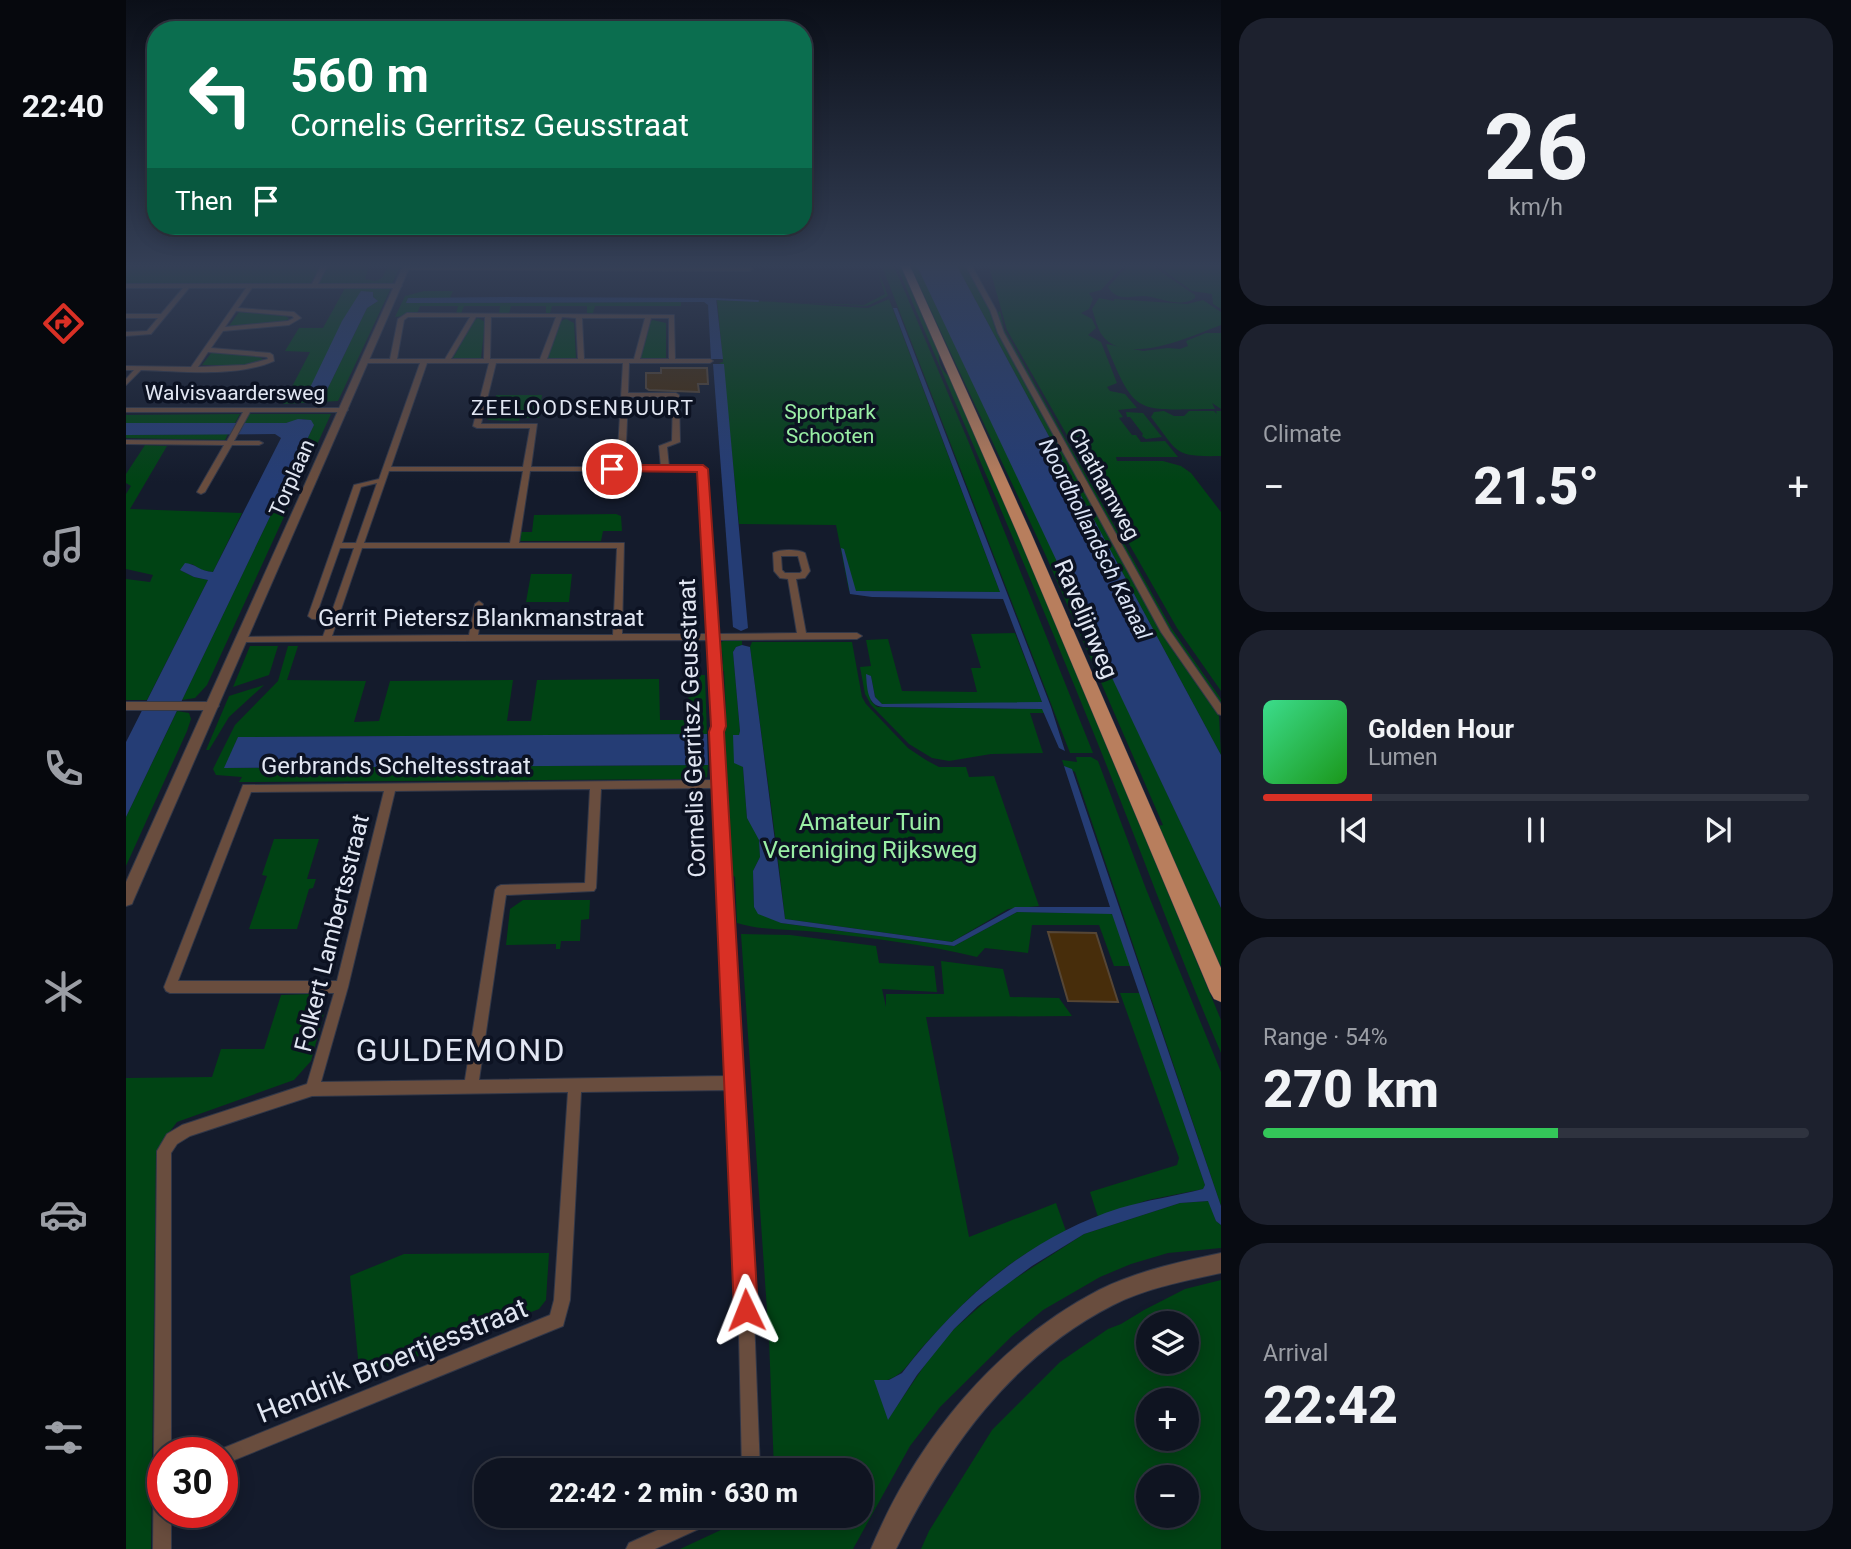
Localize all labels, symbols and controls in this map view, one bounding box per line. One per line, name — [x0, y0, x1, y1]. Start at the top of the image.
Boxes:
text: 560 m — [290, 47, 429, 104]
icon: left — [175, 49, 266, 140]
text: 22:40 — [22, 87, 104, 125]
text: 26 — [1484, 95, 1588, 201]
text: Cornelis Gerritsz Geusstraat — [290, 106, 689, 144]
icon: arrive — [247, 182, 285, 220]
text: Then — [175, 186, 233, 216]
text: km/h — [1509, 194, 1563, 221]
icon: directions — [39, 299, 88, 348]
street label: Walvisvaardersweg — [145, 381, 325, 405]
district label: ZEELOODSENBUURT — [471, 396, 695, 420]
park label: Sportpark Schooten — [784, 400, 876, 448]
text: Climate — [1263, 421, 1342, 448]
street label: Chathamweg — [1064, 424, 1144, 544]
water label: Noordhollandsch Kanaal — [1034, 435, 1157, 644]
street label: Torplaan — [264, 436, 320, 520]
pin — [582, 439, 642, 499]
icon: arrive — [593, 450, 631, 488]
text: 21.5° — [1473, 456, 1599, 517]
text: − — [1263, 465, 1285, 509]
text: + — [1787, 465, 1809, 509]
icon: music — [39, 522, 88, 571]
street label: Ravelijnweg — [1048, 555, 1124, 683]
street label: Cornelis Gerritsz Geusstraat — [673, 578, 711, 878]
street label: Gerrit Pietersz Blankmanstraat — [318, 604, 644, 632]
text: Golden Hour — [1368, 714, 1514, 744]
icon: phone — [39, 744, 88, 793]
text: Lumen — [1368, 744, 1438, 771]
street label: Gerbrands Scheltesstraat — [261, 752, 531, 780]
park label: Amateur Tuin Vereniging Rijksweg — [763, 808, 977, 864]
street label: Folkert Lambertsstraat — [289, 811, 375, 1055]
icon: previous — [1335, 811, 1373, 849]
icon: pause — [1517, 811, 1555, 849]
icon: next — [1699, 811, 1737, 849]
icon: climate — [39, 967, 88, 1016]
text: Range · 54% — [1263, 1024, 1388, 1051]
district label: GULDEMOND — [356, 1031, 566, 1069]
text: 270 km — [1263, 1059, 1439, 1120]
icon: car — [39, 1190, 88, 1239]
position arrow — [709, 1273, 783, 1347]
street label: Hendrik Broertjesstraat — [252, 1291, 532, 1430]
map controls — [1136, 1311, 1199, 1528]
button: layers — [1136, 1311, 1199, 1374]
text: Arrival — [1263, 1340, 1328, 1367]
text: 22:42 — [1263, 1375, 1398, 1436]
button: + — [1136, 1388, 1199, 1451]
icon: filters — [39, 1413, 88, 1462]
speed limit sign: 30 — [147, 1437, 238, 1528]
button: − — [1136, 1465, 1199, 1528]
text: 22:42 · 2 min · 630 m — [549, 1478, 798, 1508]

